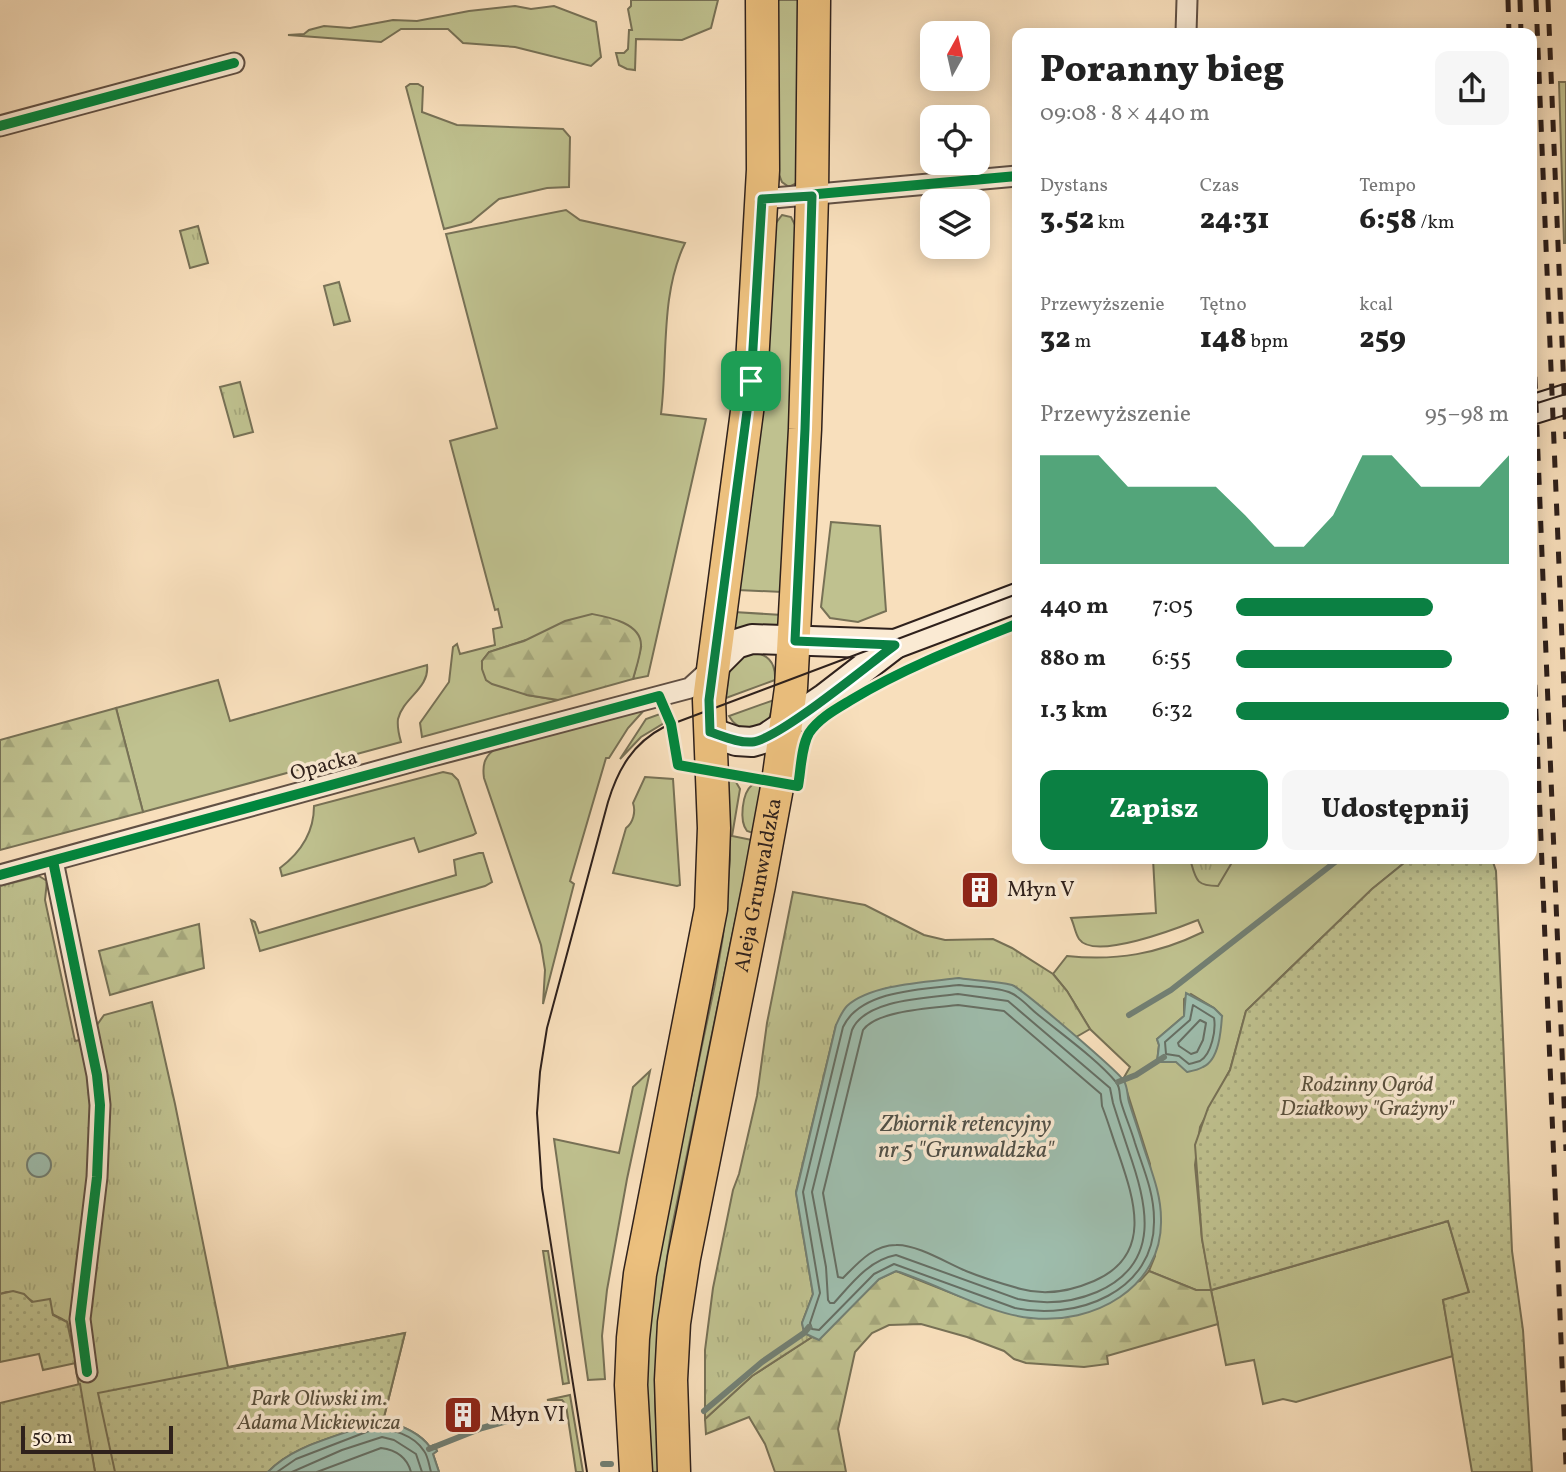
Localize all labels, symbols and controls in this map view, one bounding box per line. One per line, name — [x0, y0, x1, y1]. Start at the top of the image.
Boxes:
north arrow — [920, 21, 990, 91]
map controls — [920, 21, 990, 259]
text: Poranny bieg — [1040, 45, 1285, 98]
button: share — [1435, 51, 1509, 125]
text: 09:08 · 8 × 440 m — [1040, 98, 1210, 130]
button: locate — [920, 105, 990, 175]
text: Dystans — [1040, 173, 1108, 199]
text: Czas — [1200, 173, 1239, 199]
text: Tempo — [1359, 173, 1416, 199]
button: layers — [920, 189, 990, 259]
text: 3.52 — [1040, 199, 1094, 241]
text: 24:31 — [1200, 199, 1270, 241]
text: 6:58 — [1359, 199, 1417, 241]
text: km — [1094, 210, 1125, 236]
text: /km — [1417, 210, 1455, 236]
text: Przewyższenie — [1040, 292, 1165, 318]
text: Tętno — [1200, 292, 1247, 318]
text: kcal — [1359, 292, 1393, 318]
text: 32 — [1040, 318, 1071, 360]
text: 148 — [1200, 318, 1247, 360]
text: 259 — [1359, 318, 1406, 360]
text: m — [1071, 329, 1091, 355]
text: bpm — [1247, 329, 1289, 355]
pin — [721, 351, 781, 411]
icon: arrive — [732, 362, 770, 400]
text: Przewyższenie — [1040, 399, 1191, 431]
text: 95–98 m — [1425, 399, 1509, 431]
text: 440 m — [1040, 591, 1108, 623]
text: 7:05 — [1152, 591, 1193, 623]
text: 880 m — [1040, 643, 1106, 675]
text: 6:55 — [1152, 643, 1191, 675]
text: 1.3 km — [1040, 695, 1108, 727]
text: 6:32 — [1152, 695, 1193, 727]
street label: Opacka — [287, 743, 361, 789]
button: Zapisz — [1040, 770, 1268, 850]
button: Udostępnij — [1282, 770, 1509, 850]
street label: Aleja Grunwaldzka — [727, 796, 789, 975]
building icon: Młyn V — [959, 869, 1001, 911]
place label: Młyn V — [1007, 876, 1075, 905]
park label: Rodzinny Ogród Działkowy "Grażyny" — [1280, 1071, 1455, 1124]
water label: Zbiornik retencyjny nr 5 "Grunwaldzka" — [878, 1109, 1055, 1167]
park label: Park Oliwski im. Adama Mickiewicza — [236, 1385, 401, 1438]
building icon: Młyn VI — [442, 1394, 484, 1436]
place label: Młyn VI — [490, 1401, 565, 1430]
scale bar — [21, 1423, 173, 1455]
text: 50 m — [32, 1425, 73, 1451]

